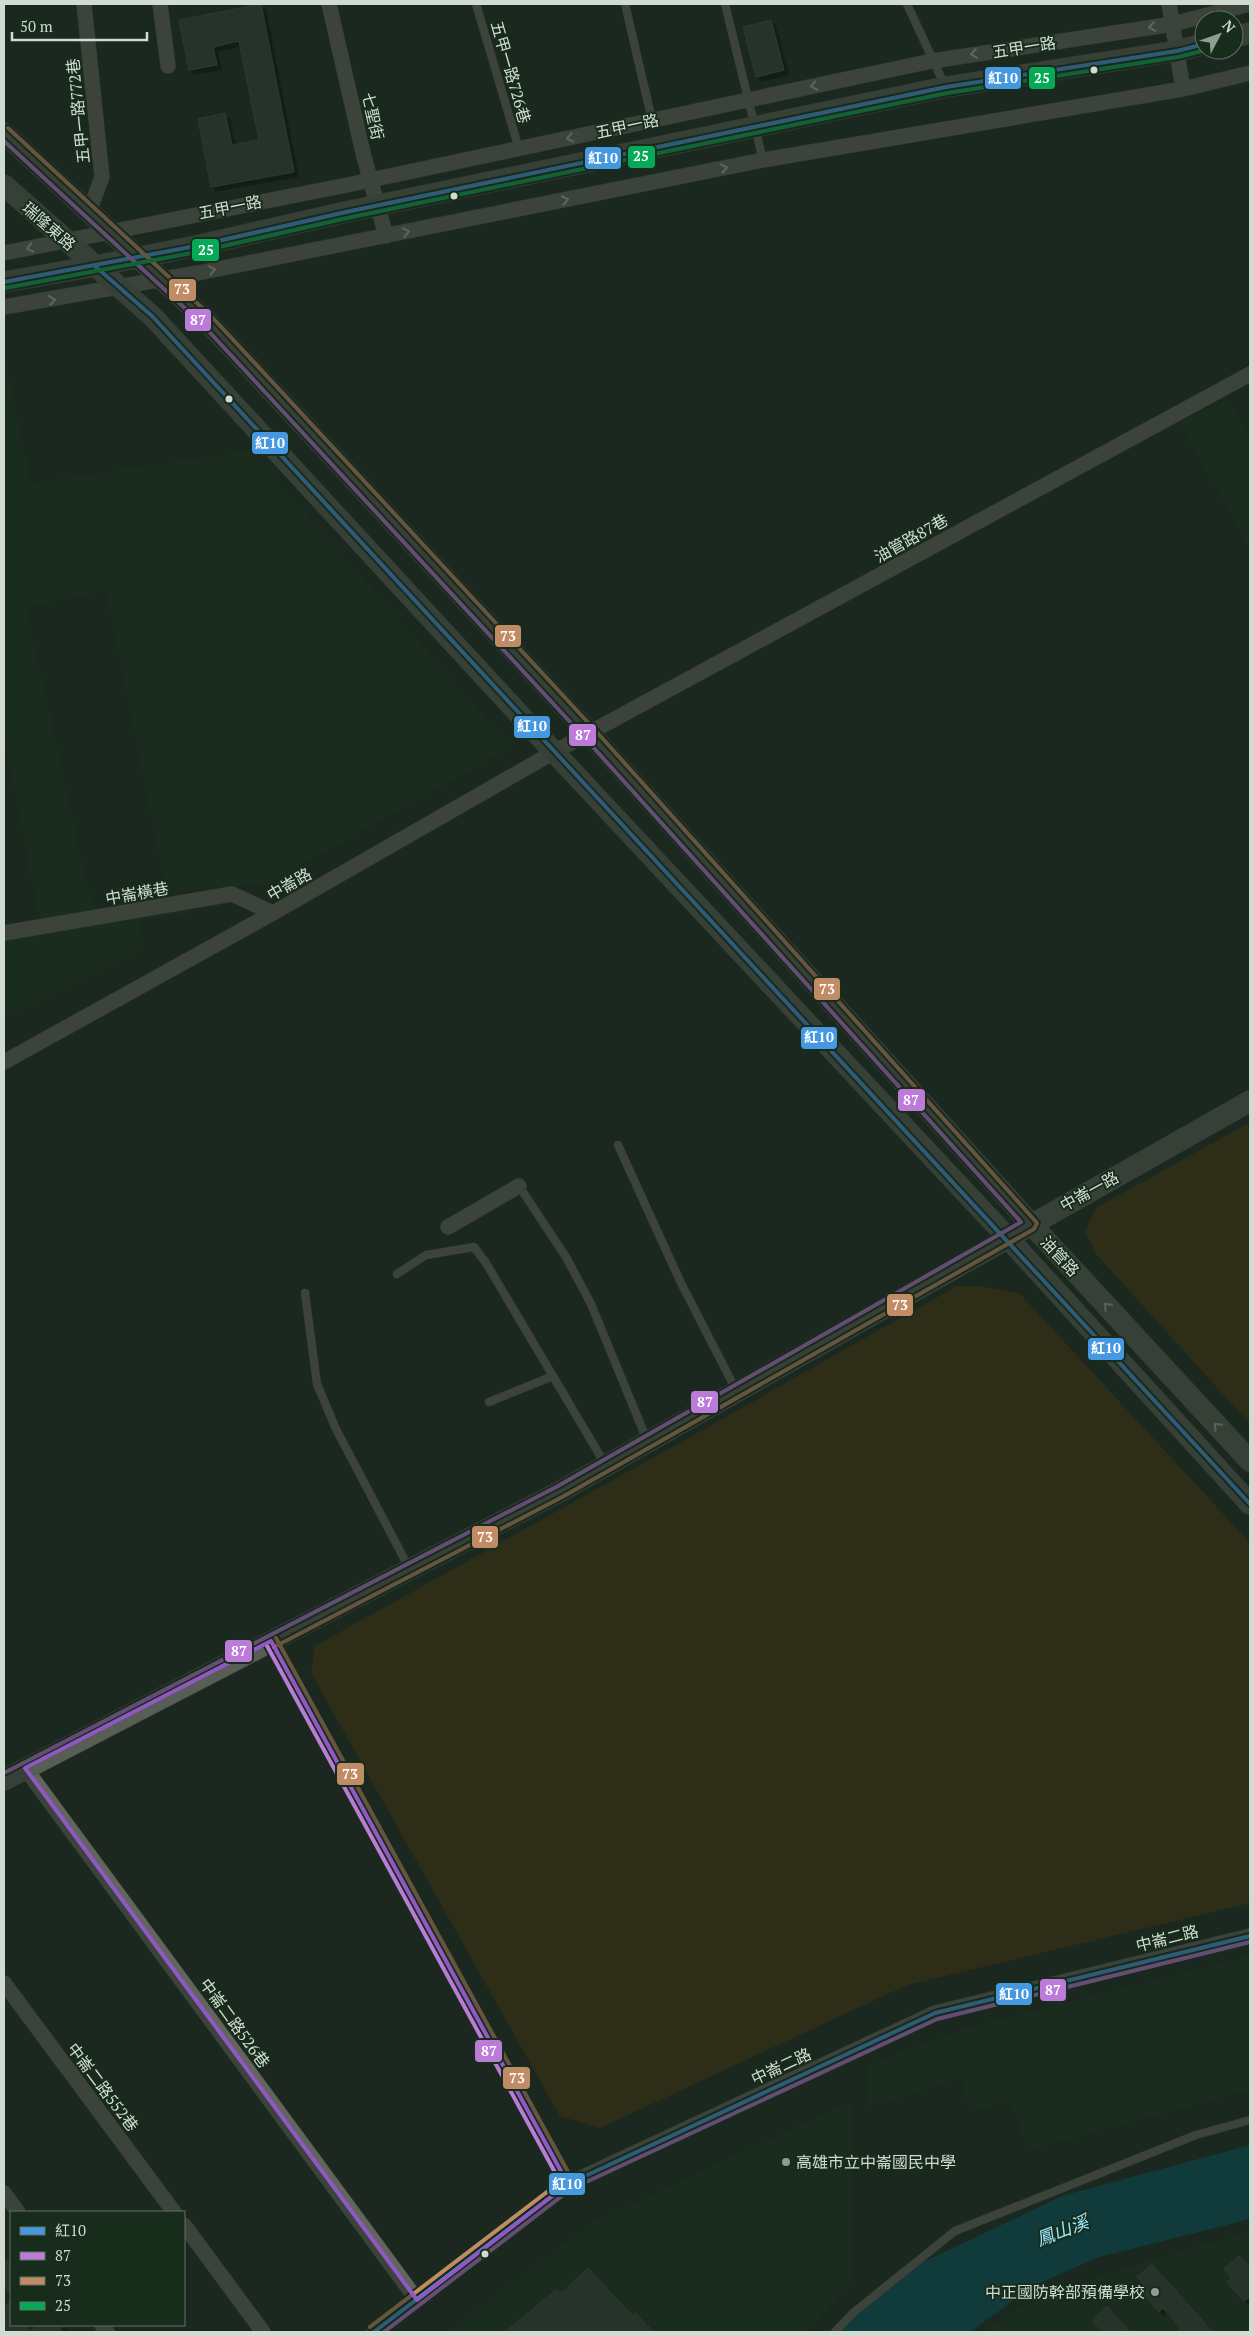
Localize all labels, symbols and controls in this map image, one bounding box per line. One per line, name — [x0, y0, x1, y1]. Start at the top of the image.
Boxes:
scale bar — [12, 10, 148, 42]
north arrow — [1194, 10, 1244, 60]
text: 50 m — [20, 16, 53, 36]
text: N — [1219, 16, 1240, 37]
street label: 五甲一路726巷 — [486, 18, 536, 126]
one-way arrow — [1147, 21, 1156, 31]
street label: 五甲一路 — [991, 31, 1057, 63]
one-way arrow — [969, 49, 978, 59]
street label: 五甲一路772巷 — [62, 57, 94, 165]
unlabelled marker — [1089, 65, 1099, 75]
line badge: 紅10 — [984, 66, 1022, 90]
line badge: 25 — [1028, 66, 1056, 90]
text: 紅10 — [988, 68, 1018, 87]
text: 25 — [1034, 68, 1050, 87]
one-way arrow — [810, 80, 819, 91]
street label: 七聖街 — [357, 90, 389, 142]
street label: 五甲一路 — [593, 109, 661, 143]
one-way arrow — [565, 132, 574, 143]
line badge: 25 — [627, 145, 656, 169]
line badge: 紅10 — [584, 146, 622, 170]
text: 25 — [633, 146, 649, 165]
text: 紅10 — [588, 148, 618, 167]
one-way arrow — [720, 163, 729, 174]
street label: 五甲一路 — [196, 190, 264, 224]
unlabelled marker — [449, 191, 459, 201]
one-way arrow — [560, 195, 569, 206]
street label: 瑞隆東路 — [18, 197, 80, 255]
one-way arrow — [401, 227, 410, 237]
line badge: 25 — [191, 238, 220, 262]
text: 25 — [198, 240, 214, 259]
one-way arrow — [26, 242, 35, 253]
one-way arrow — [207, 266, 216, 276]
line badge: 73 — [168, 278, 197, 302]
text: 73 — [174, 279, 190, 298]
one-way arrow — [48, 295, 56, 305]
line badge: 87 — [184, 308, 212, 332]
text: 87 — [190, 310, 206, 329]
unlabelled marker — [224, 394, 234, 404]
line badge: 紅10 — [251, 431, 289, 455]
text: 紅10 — [255, 433, 285, 452]
street label: 油管路87巷 — [870, 509, 952, 567]
line badge: 73 — [494, 624, 522, 648]
text: 73 — [500, 626, 516, 645]
line badge: 紅10 — [513, 715, 551, 739]
text: 紅10 — [517, 716, 547, 735]
line badge: 87 — [568, 723, 597, 747]
text: 87 — [575, 725, 591, 744]
street label: 中崙路 — [263, 862, 315, 906]
street label: 中崙橫巷 — [104, 877, 170, 909]
line badge: 73 — [813, 977, 841, 1001]
text: 73 — [819, 979, 835, 998]
line badge: 紅10 — [800, 1026, 838, 1050]
text: 紅10 — [804, 1027, 834, 1046]
line badge: 87 — [897, 1088, 926, 1112]
text: 87 — [903, 1090, 919, 1109]
street label: 中崙一路 — [1056, 1166, 1122, 1216]
street label: 油管路 — [1036, 1231, 1084, 1281]
line badge: 73 — [886, 1293, 914, 1317]
text: 73 — [892, 1295, 908, 1314]
one-way arrow — [1104, 1303, 1113, 1312]
line badge: 紅10 — [1087, 1337, 1125, 1361]
text: 紅10 — [1091, 1338, 1121, 1357]
line badge: 87 — [690, 1390, 719, 1414]
text: 87 — [697, 1392, 713, 1411]
one-way arrow — [1214, 1422, 1223, 1431]
line badge: 73 — [471, 1525, 499, 1549]
text: 73 — [477, 1527, 493, 1546]
line badge: 87 — [224, 1639, 253, 1663]
text: 87 — [231, 1641, 247, 1660]
line badge: 73 — [336, 1762, 365, 1786]
text: 73 — [342, 1764, 358, 1783]
street label: 中崙二路 — [1133, 1920, 1201, 1956]
street label: 中崙二路526巷 — [195, 1974, 275, 2072]
line badge: 87 — [1039, 1978, 1067, 2002]
text: 87 — [1045, 1980, 1061, 1999]
line badge: 紅10 — [995, 1982, 1033, 2006]
text: 紅10 — [999, 1984, 1029, 2003]
street label: 中崙二路552巷 — [62, 2038, 144, 2136]
line badge: 87 — [474, 2039, 503, 2063]
text: 87 — [481, 2041, 497, 2060]
street label: 中崙二路 — [747, 2043, 815, 2089]
line badge: 73 — [502, 2066, 531, 2090]
text: 73 — [509, 2068, 525, 2087]
place label: 高雄市立中崙國民中學 — [796, 2151, 956, 2173]
marker: 高雄市立中崙國民中學 — [780, 2156, 792, 2168]
line badge: 紅10 — [548, 2172, 586, 2196]
text: 紅10 — [552, 2174, 582, 2193]
water label: 鳳山溪 — [1032, 2208, 1094, 2251]
legend — [10, 2211, 185, 2326]
text: 紅10 — [55, 2220, 86, 2240]
text: 87 — [55, 2245, 71, 2265]
unlabelled marker — [480, 2249, 490, 2259]
text: 73 — [55, 2270, 71, 2290]
place label: 中正國防幹部預備學校 — [985, 2281, 1145, 2303]
marker: 中正國防幹部預備學校 — [1149, 2286, 1161, 2298]
text: 25 — [55, 2295, 71, 2315]

